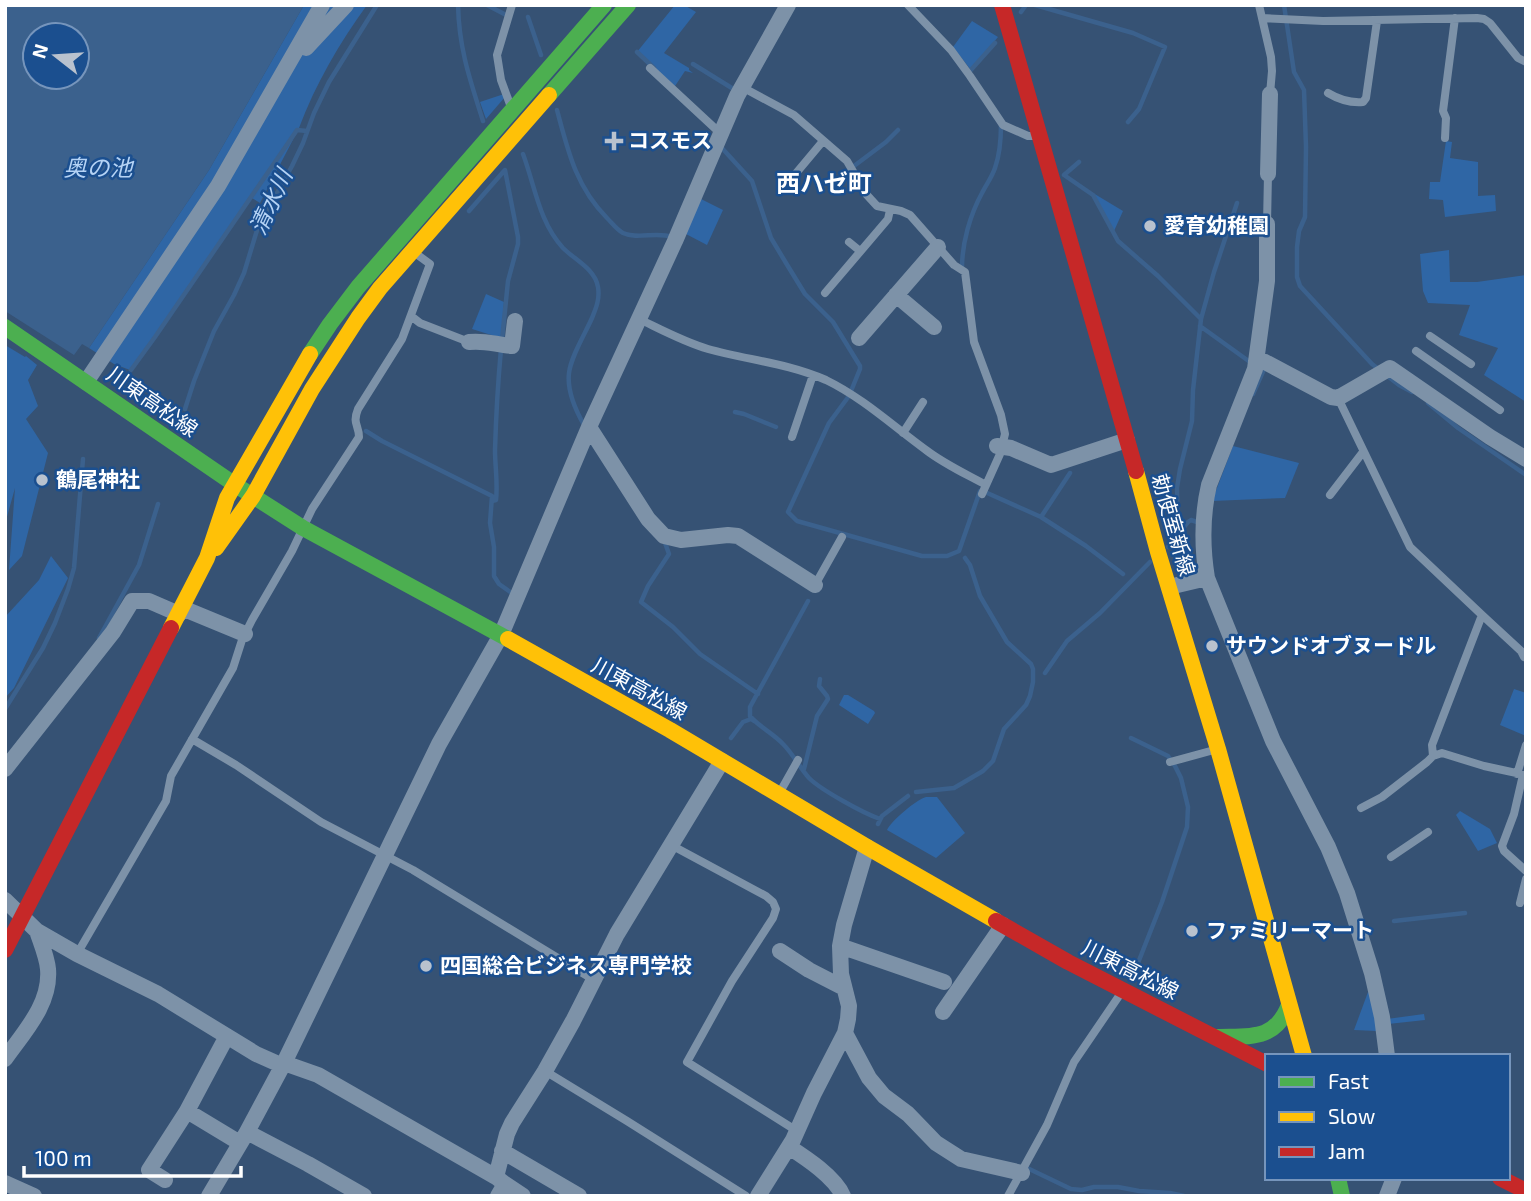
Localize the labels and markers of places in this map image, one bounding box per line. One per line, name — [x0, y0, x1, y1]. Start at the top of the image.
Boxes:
place label: コスモス — [628, 127, 712, 152]
marker: コスモス — [606, 133, 622, 149]
place label: 愛育幼稚園 — [1164, 212, 1269, 237]
marker: 愛育幼稚園 — [1142, 218, 1158, 234]
place label: 鶴尾神社 — [56, 466, 140, 491]
marker: 鶴尾神社 — [34, 472, 50, 488]
place label: サウンドオブヌードル — [1226, 632, 1436, 657]
marker: サウンドオブヌードル — [1204, 638, 1220, 654]
place label: ファミリーマート — [1206, 917, 1374, 942]
marker: ファミリーマート — [1184, 923, 1200, 939]
place label: 四国総合ビジネス専門学校 — [440, 952, 692, 977]
marker: 四国総合ビジネス専門学校 — [418, 958, 434, 974]

